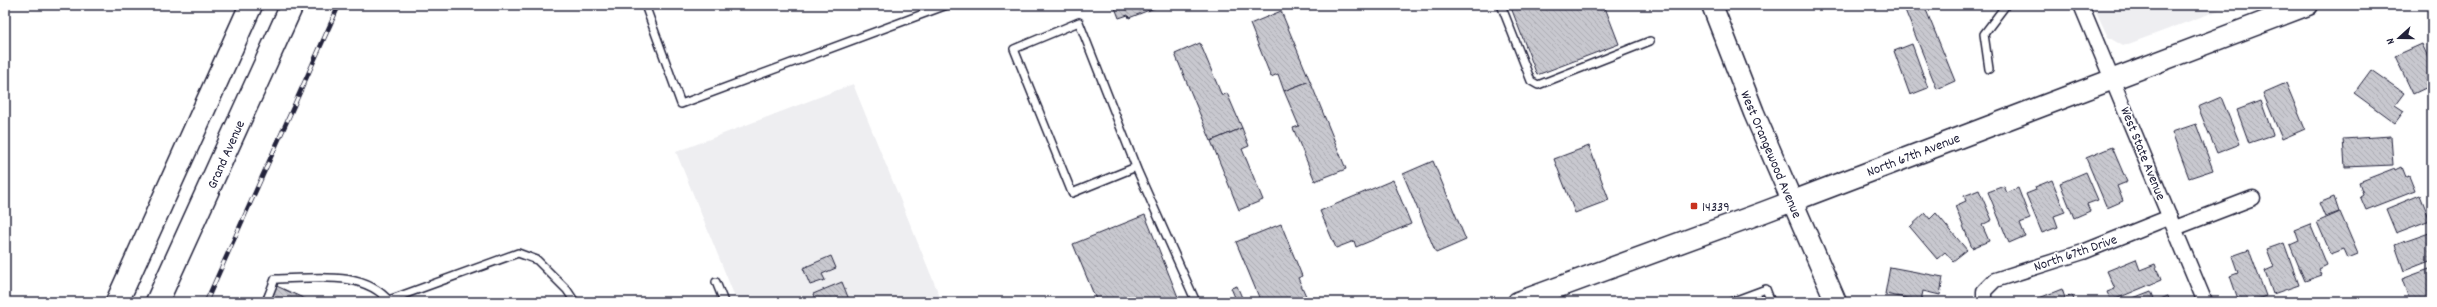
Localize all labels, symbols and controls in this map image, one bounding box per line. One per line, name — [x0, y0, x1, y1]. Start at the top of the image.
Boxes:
north arrow — [2379, 18, 2419, 58]
text: N — [2383, 35, 2400, 46]
street label: West Orangewood Avenue — [1734, 88, 1806, 222]
street label: West State Avenue — [2114, 104, 2170, 203]
street label: Grand Avenue — [203, 117, 251, 192]
street label: North 67th Avenue — [1864, 129, 1963, 183]
place label: 14339 — [1702, 198, 1730, 218]
marker: 14339 — [1689, 201, 1699, 211]
street label: North 67th Drive — [2031, 230, 2120, 278]

